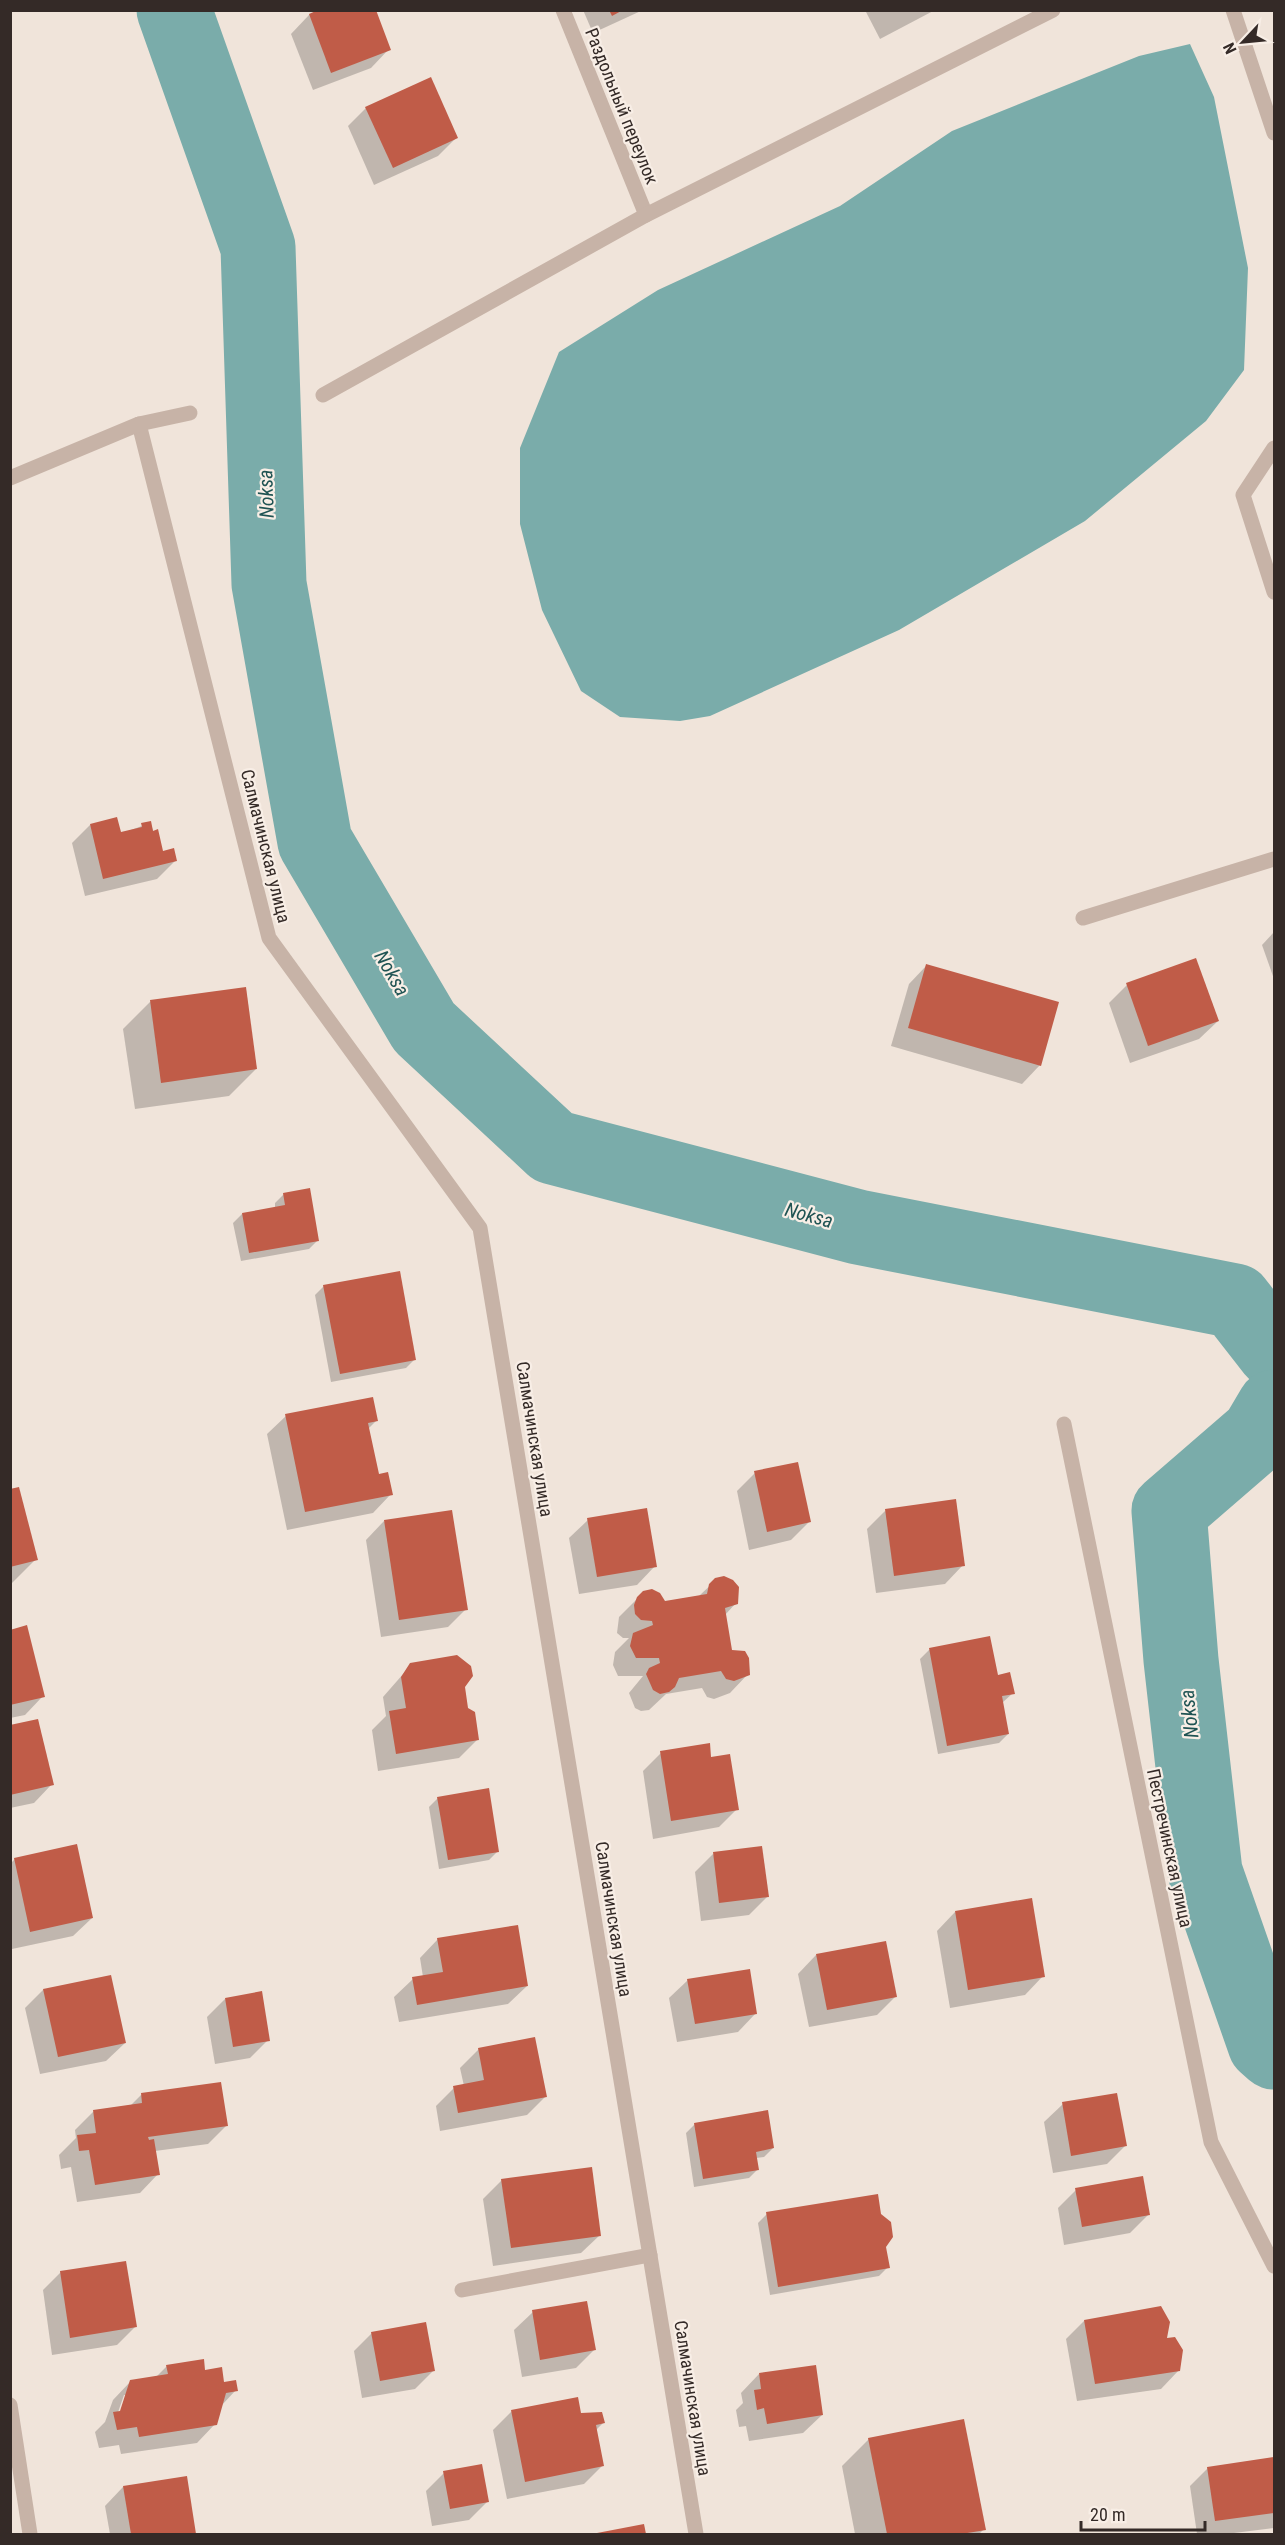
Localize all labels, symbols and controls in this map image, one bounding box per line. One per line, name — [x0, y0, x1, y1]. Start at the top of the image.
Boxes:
north arrow — [1213, 12, 1273, 72]
street label: Раздольный переулок — [581, 25, 663, 187]
text: N — [1219, 40, 1241, 57]
water label: Noksa — [253, 469, 279, 519]
street label: Салмачинская улица — [237, 767, 295, 925]
water label: Noksa — [369, 946, 415, 1000]
water label: Noksa — [782, 1197, 836, 1233]
street label: Салмачинская улица — [512, 1360, 558, 1518]
water label: Noksa — [1175, 1689, 1203, 1739]
street label: Пестречинская улица — [1143, 1767, 1197, 1929]
street label: Салмачинская улица — [591, 1840, 637, 1998]
street label: Салмачинская улица — [670, 2319, 716, 2477]
scale bar — [1081, 2494, 1206, 2532]
text: 20 m — [1090, 2504, 1125, 2525]

